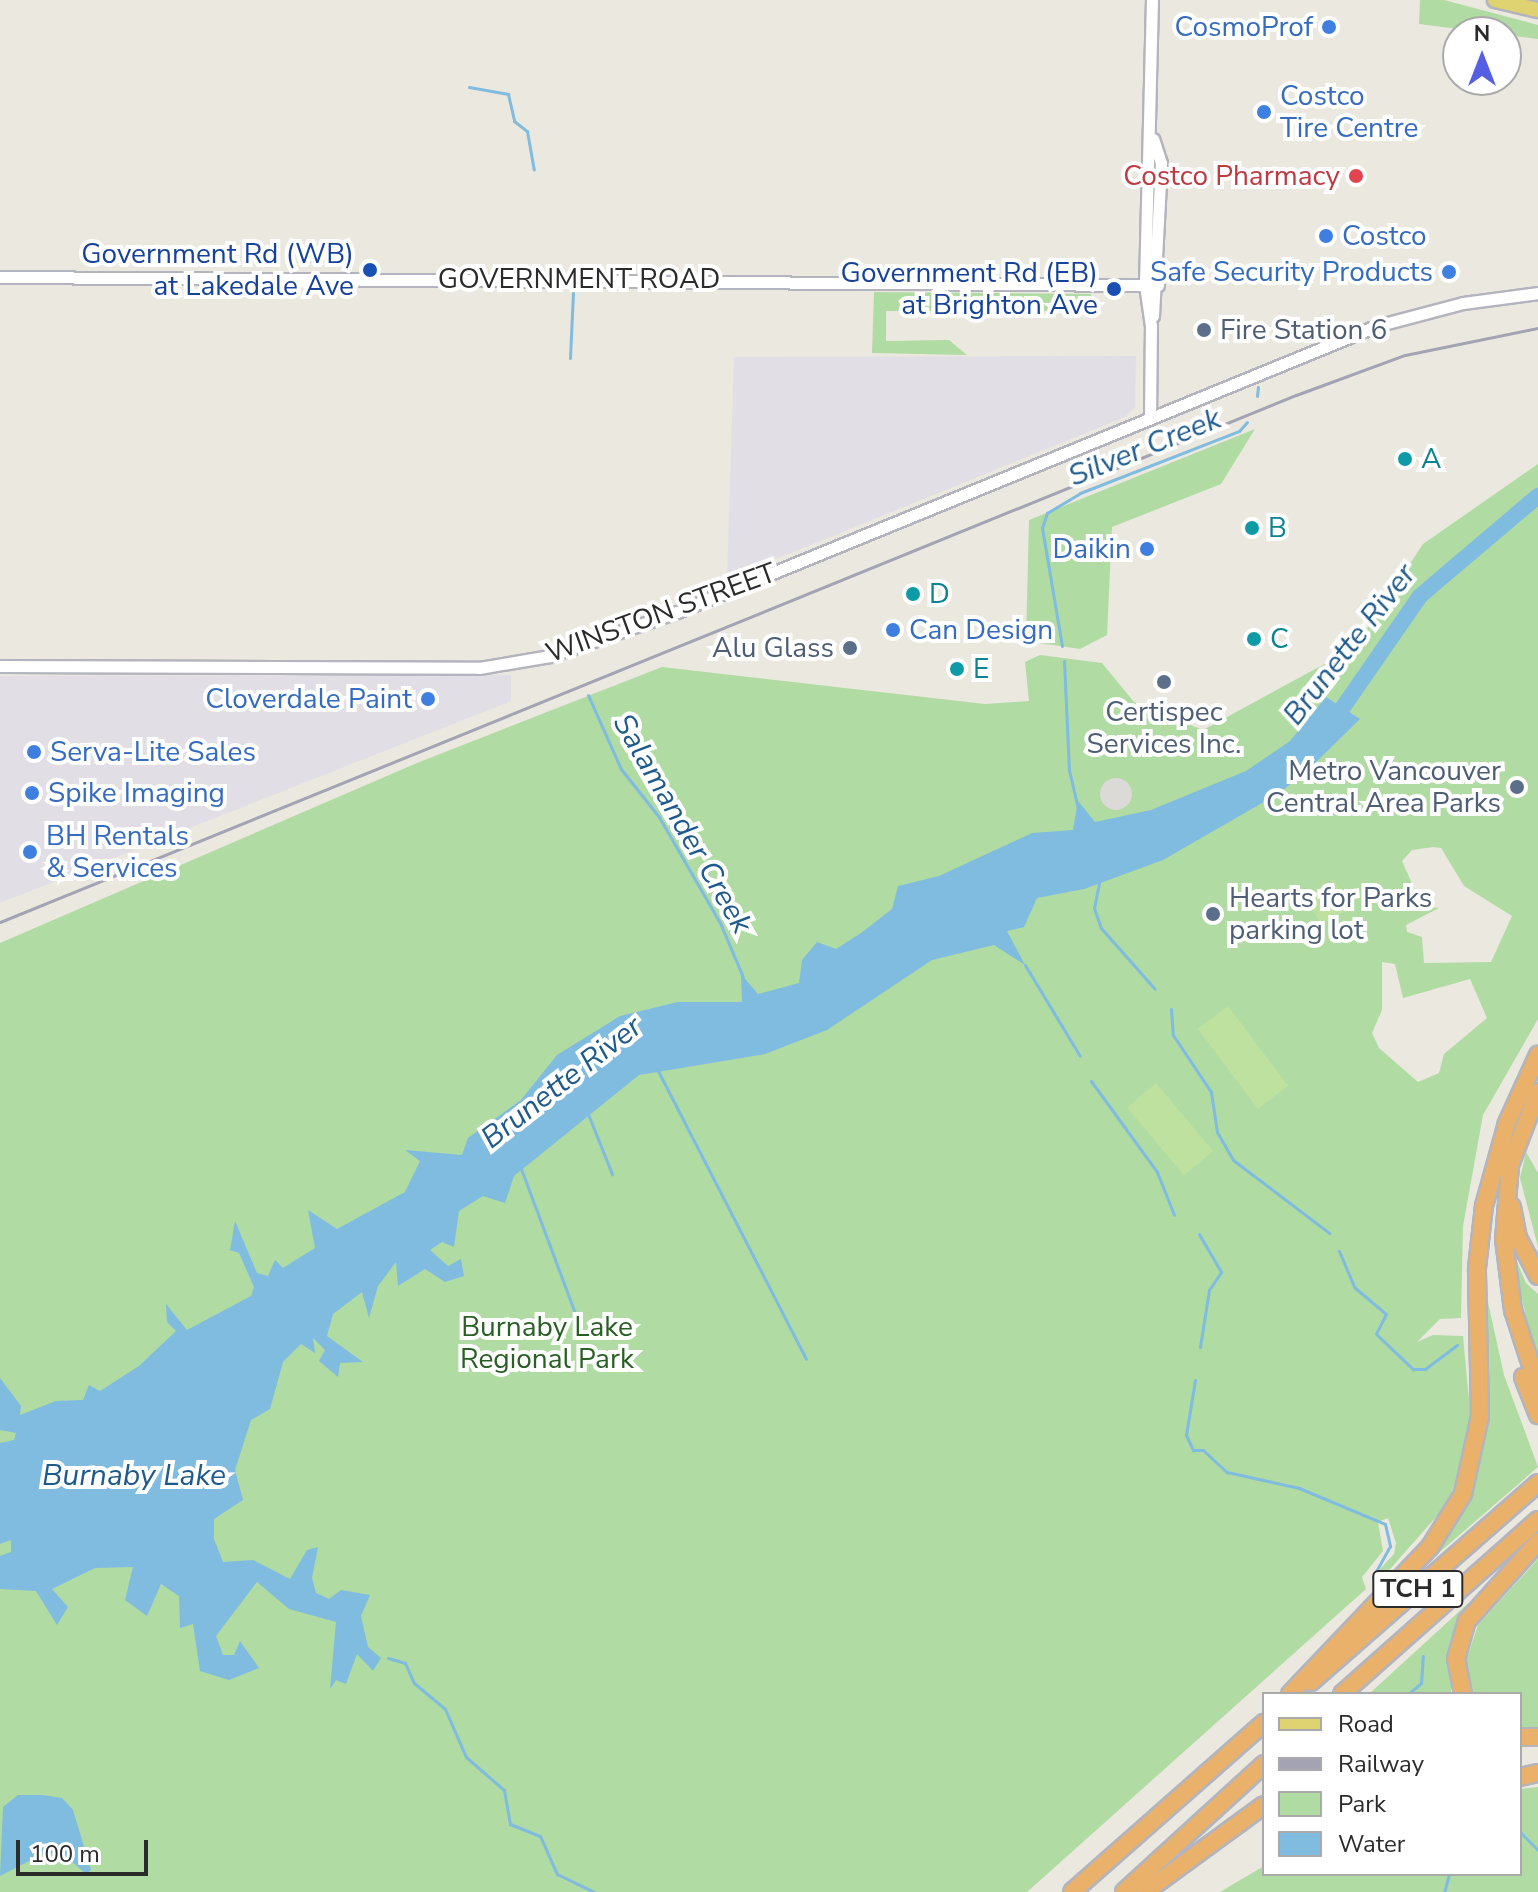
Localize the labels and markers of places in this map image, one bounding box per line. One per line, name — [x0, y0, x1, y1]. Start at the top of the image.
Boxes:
place label: CosmoProf — [1175, 10, 1313, 44]
marker: CosmoProf — [1320, 18, 1338, 36]
place label: Costco Tire Centre — [1280, 79, 1418, 145]
marker: Costco Tire Centre — [1255, 103, 1273, 121]
place label: Costco Pharmacy — [1123, 159, 1340, 193]
marker: Costco Pharmacy — [1347, 167, 1365, 185]
place label: Costco — [1342, 219, 1427, 253]
marker: Costco — [1317, 227, 1335, 245]
place label: Government Rd (WB) at Lakedale Ave — [81, 237, 354, 303]
place label: Safe Security Products — [1150, 255, 1433, 289]
place label: Government Rd (EB) at Brighton Ave — [841, 256, 1098, 322]
marker: Government Rd (WB) at Lakedale Ave — [361, 261, 379, 279]
marker: Safe Security Products — [1440, 263, 1458, 281]
marker: Government Rd (EB) at Brighton Ave — [1105, 280, 1123, 298]
place label: Fire Station 6 — [1220, 313, 1387, 347]
marker: Fire Station 6 — [1195, 321, 1213, 339]
place label: A — [1421, 442, 1441, 476]
marker: A — [1396, 450, 1414, 468]
place label: B — [1268, 511, 1287, 545]
marker: B — [1243, 519, 1261, 537]
place label: Daikin — [1052, 532, 1131, 566]
marker: Daikin — [1138, 540, 1156, 558]
place label: D — [929, 577, 950, 611]
marker: D — [904, 585, 922, 603]
place label: Can Design — [909, 613, 1053, 647]
marker: Can Design — [884, 621, 902, 639]
place label: C — [1270, 622, 1289, 656]
marker: C — [1245, 630, 1263, 648]
place label: Alu Glass — [712, 631, 834, 665]
marker: Alu Glass — [841, 639, 859, 657]
place label: E — [973, 652, 989, 686]
marker: E — [948, 660, 966, 678]
marker: Certispec Services Inc. — [1155, 673, 1173, 691]
place label: Cloverdale Paint — [205, 682, 412, 716]
marker: Cloverdale Paint — [419, 690, 437, 708]
place label: Certispec Services Inc. — [1087, 695, 1241, 761]
place label: Serva-Lite Sales — [50, 735, 256, 769]
marker: Serva-Lite Sales — [25, 743, 43, 761]
place label: Metro Vancouver Central Area Parks — [1266, 754, 1501, 820]
place label: Spike Imaging — [48, 776, 225, 810]
marker: Metro Vancouver Central Area Parks — [1508, 778, 1526, 796]
marker: Spike Imaging — [23, 784, 41, 802]
place label: BH Rentals & Services — [46, 819, 189, 885]
marker: BH Rentals & Services — [21, 843, 39, 861]
place label: Hearts for Parks parking lot — [1229, 881, 1432, 947]
marker: Hearts for Parks parking lot — [1204, 905, 1222, 923]

